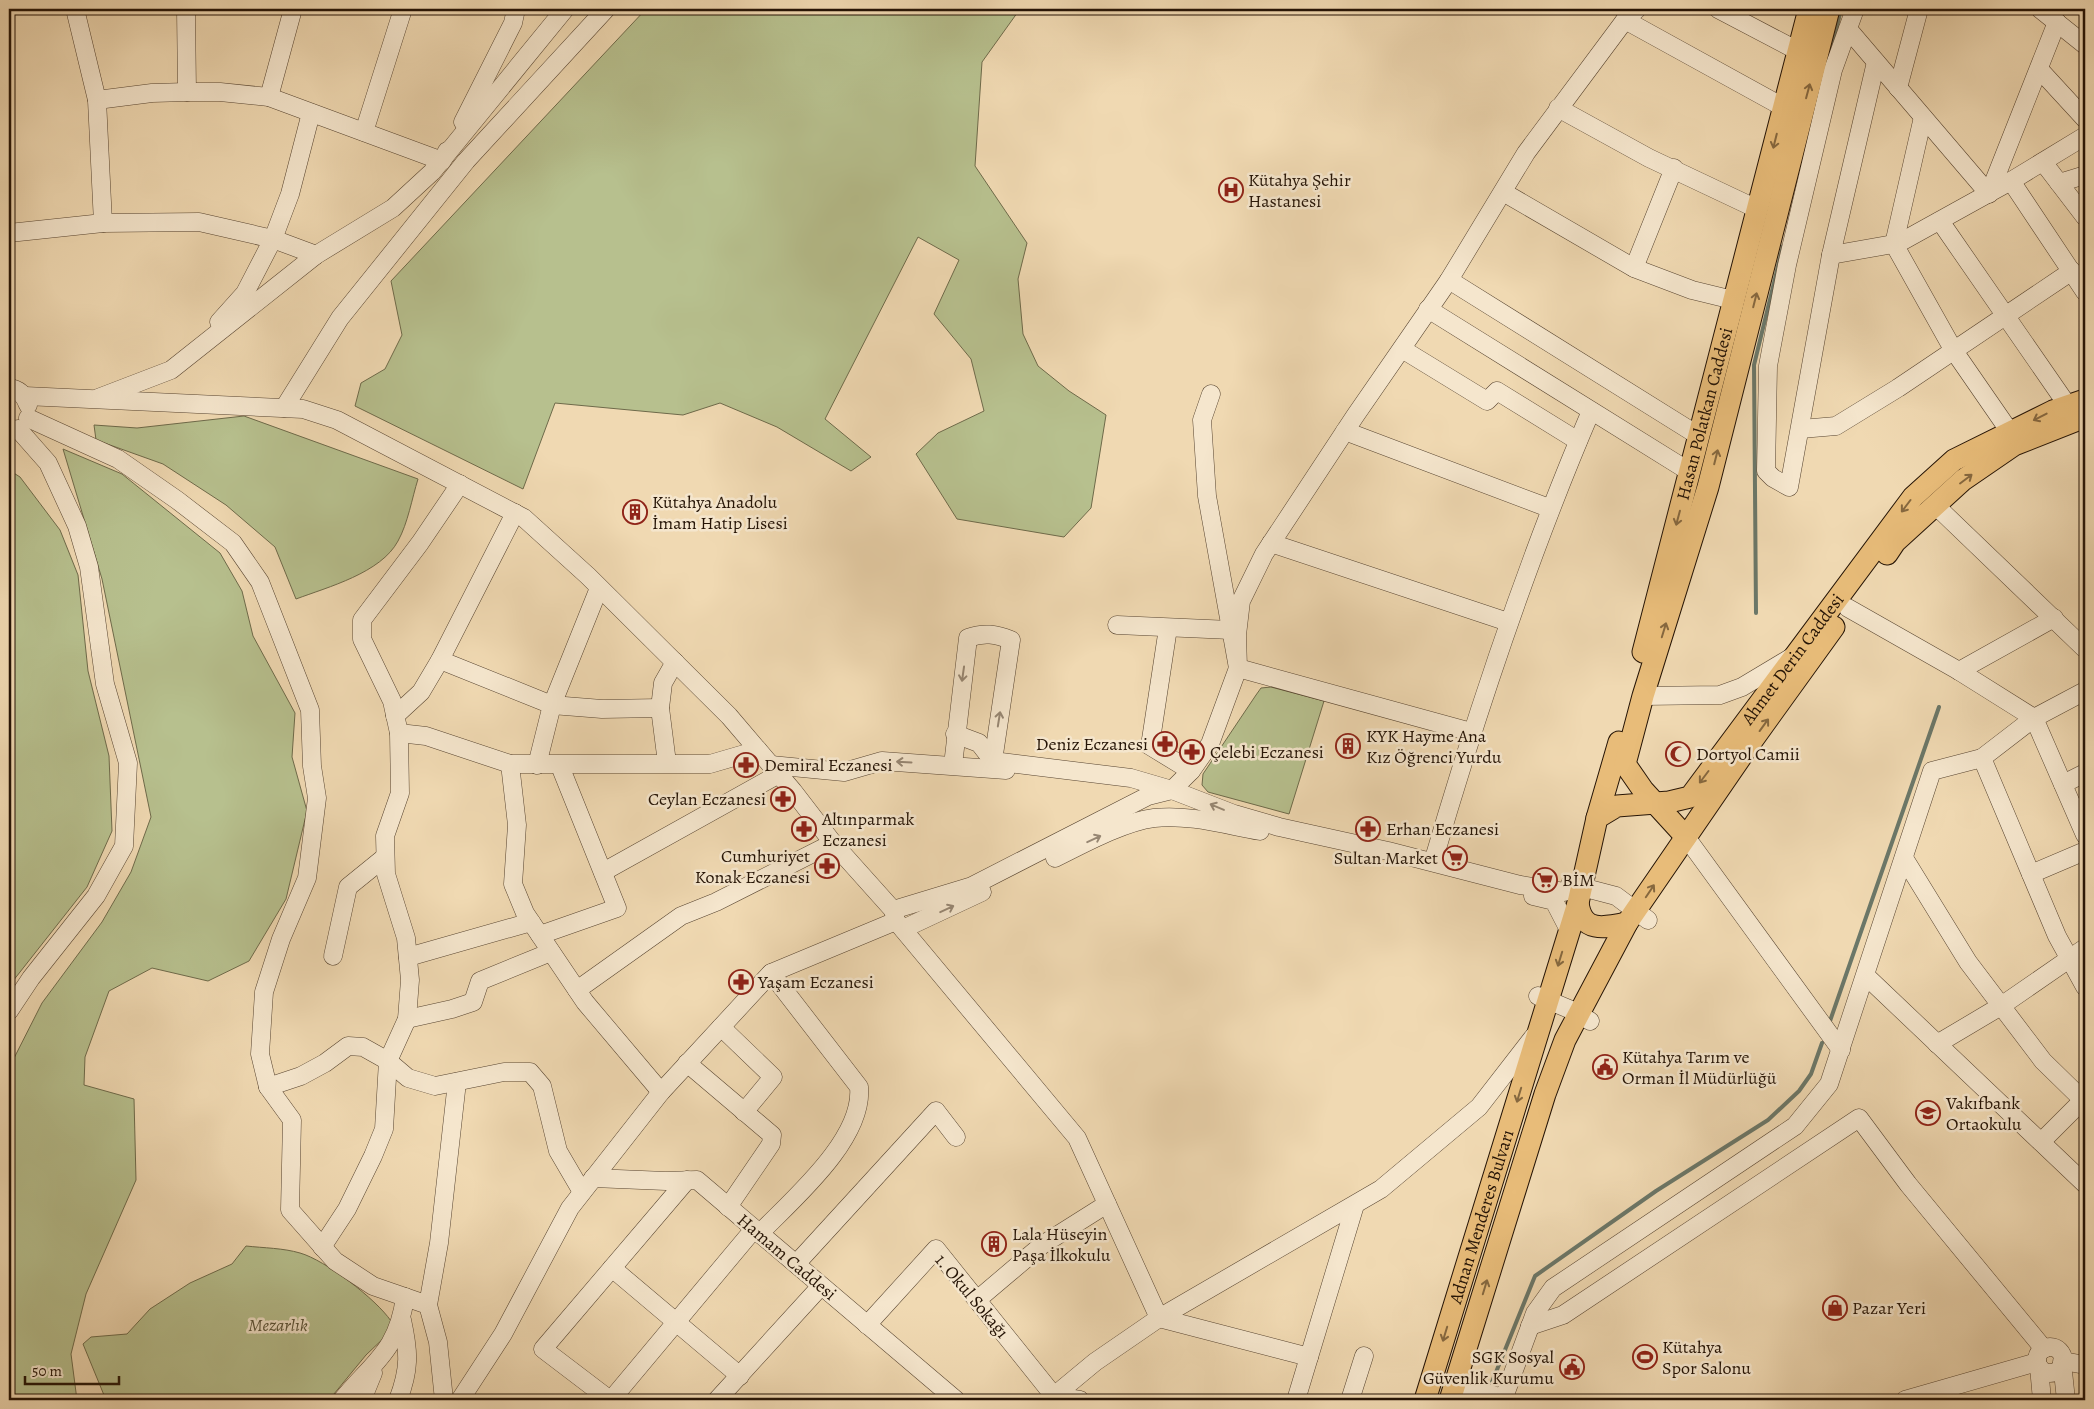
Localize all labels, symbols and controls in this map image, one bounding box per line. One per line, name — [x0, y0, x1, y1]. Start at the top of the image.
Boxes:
one-way arrow — [1803, 84, 1813, 100]
one-way arrow — [1770, 132, 1779, 148]
place label: Kütahya Şehir Hastanesi — [1248, 168, 1351, 213]
hospital icon: Kütahya Şehir Hastanesi — [1218, 177, 1244, 203]
one-way arrow — [1751, 292, 1760, 308]
street label: Hasan Polatkan Caddesi — [1671, 325, 1738, 503]
one-way arrow — [2033, 413, 2048, 422]
one-way arrow — [1711, 450, 1721, 466]
one-way arrow — [1959, 473, 1972, 484]
place label: Kütahya Anadolu İmam Hatip Lisesi — [652, 490, 788, 535]
building icon: Kütahya Anadolu İmam Hatip Lisesi — [622, 499, 648, 525]
one-way arrow — [1901, 499, 1911, 513]
one-way arrow — [1673, 510, 1682, 526]
street label: Ahmet Derin Caddesi — [1735, 589, 1849, 730]
one-way arrow — [1660, 622, 1669, 638]
one-way arrow — [958, 666, 968, 682]
one-way arrow — [995, 711, 1005, 727]
one-way arrow — [1759, 718, 1769, 732]
place label: KYK Hayme Ana Kız Öğrenci Yurdu — [1366, 724, 1502, 769]
pharmacy icon: Deniz Eczanesi — [1152, 731, 1178, 757]
place label: Deniz Eczanesi — [1036, 732, 1148, 756]
building icon: KYK Hayme Ana Kız Öğrenci Yurdu — [1335, 733, 1361, 759]
pharmacy icon: Çelebi Eczanesi — [1179, 739, 1205, 765]
place label: Çelebi Eczanesi — [1210, 740, 1324, 764]
mosque icon: Dortyol Camii — [1665, 741, 1691, 767]
place label: Dortyol Camii — [1696, 742, 1800, 766]
pharmacy icon: Demiral Eczanesi — [733, 752, 759, 778]
place label: Demiral Eczanesi — [764, 753, 893, 777]
one-way arrow — [896, 758, 912, 767]
one-way arrow — [1699, 770, 1710, 783]
pharmacy icon: Ceylan Eczanesi — [770, 786, 796, 812]
place label: Ceylan Eczanesi — [648, 787, 766, 811]
one-way arrow — [1210, 801, 1225, 811]
place label: Altınparmak Eczanesi — [821, 807, 915, 852]
pharmacy icon: Altınparmak Eczanesi — [791, 816, 817, 842]
pharmacy icon: Erhan Eczanesi — [1355, 816, 1381, 842]
place label: Erhan Eczanesi — [1386, 817, 1499, 841]
one-way arrow — [1086, 834, 1101, 843]
place label: Cumhuriyet Konak Eczanesi — [695, 844, 810, 889]
supermarket icon: Sultan Market — [1442, 845, 1468, 871]
place label: Sultan Market — [1334, 846, 1438, 870]
pharmacy icon: Cumhuriyet Konak Eczanesi — [814, 853, 840, 879]
supermarket icon: BİM — [1532, 867, 1558, 893]
place label: BİM — [1562, 868, 1595, 892]
one-way arrow — [1644, 884, 1655, 898]
one-way arrow — [939, 903, 954, 913]
one-way arrow — [1554, 951, 1564, 967]
pharmacy icon: Yaşam Eczanesi — [728, 969, 754, 995]
place label: Yaşam Eczanesi — [757, 970, 874, 994]
place label: Kütahya Tarım ve Orman İl Müdürlüğü — [1622, 1045, 1777, 1090]
public building icon: Kütahya Tarım ve Orman İl Müdürlüğü — [1592, 1054, 1618, 1080]
one-way arrow — [1513, 1086, 1523, 1102]
place label: Vakıfbank Ortaokulu — [1945, 1091, 2022, 1136]
school or university icon: Vakıfbank Ortaokulu — [1915, 1100, 1941, 1126]
street label: Adnan Menderes Bulvarı — [1443, 1127, 1520, 1307]
street label: Hamam Caddesi — [732, 1208, 842, 1306]
place label: Lala Hüseyin Paşa İlkokulu — [1012, 1222, 1111, 1267]
building icon: Lala Hüseyin Paşa İlkokulu — [981, 1231, 1007, 1257]
street label: 1. Okul Sokağı — [930, 1249, 1014, 1343]
one-way arrow — [1481, 1279, 1491, 1295]
shop icon: Pazar Yeri — [1822, 1295, 1848, 1321]
place label: Pazar Yeri — [1852, 1296, 1926, 1320]
park label: Mezarlık — [248, 1313, 308, 1337]
one-way arrow — [1440, 1325, 1450, 1341]
place label: Kütahya Spor Salonu — [1662, 1335, 1751, 1380]
sports icon: Kütahya Spor Salonu — [1632, 1344, 1658, 1370]
place label: SGK Sosyal Güvenlik Kurumu — [1423, 1345, 1555, 1390]
scale bar — [25, 1354, 119, 1386]
public building icon: SGK Sosyal Güvenlik Kurumu — [1559, 1354, 1585, 1380]
text: 50 m — [32, 1361, 62, 1381]

